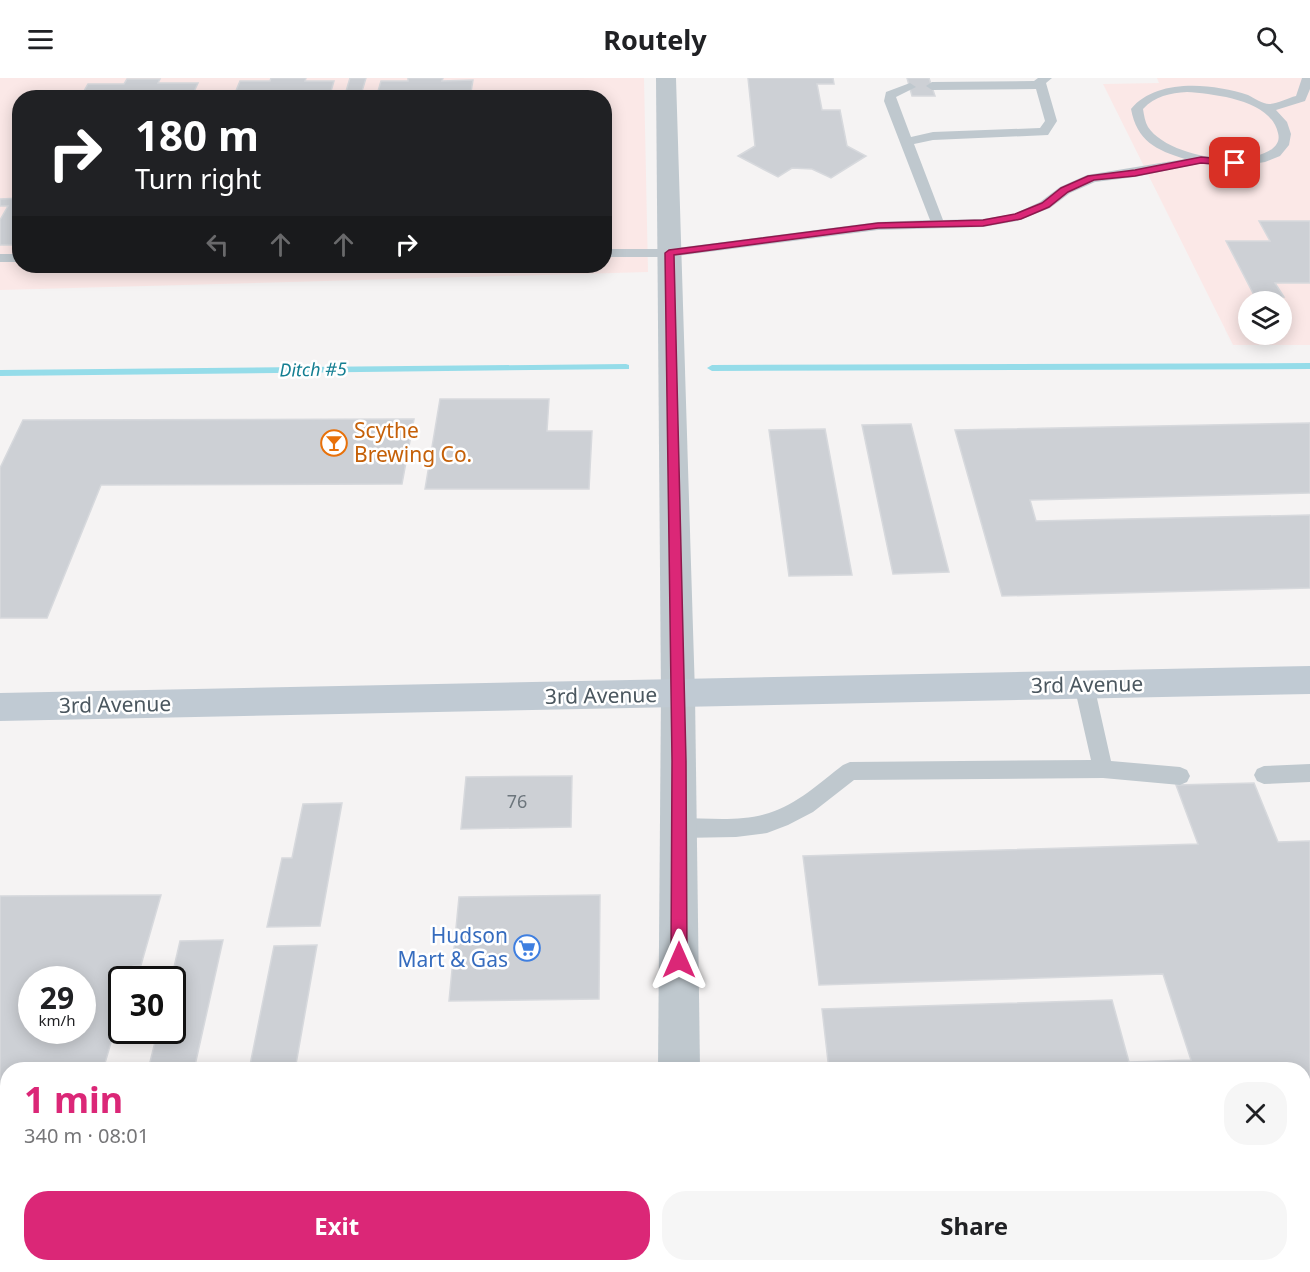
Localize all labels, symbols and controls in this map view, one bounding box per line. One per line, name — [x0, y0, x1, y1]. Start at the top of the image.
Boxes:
text: Routely — [603, 21, 707, 58]
icon: menu — [24, 23, 57, 56]
icon: search — [1253, 23, 1286, 56]
text: 180 m — [135, 106, 259, 163]
icon: right — [36, 114, 114, 192]
pin — [1209, 137, 1260, 188]
icon: arrive — [1218, 146, 1251, 179]
text: Turn right — [135, 160, 261, 197]
icon: left — [201, 228, 234, 261]
icon: ahead — [264, 228, 297, 261]
icon: ahead — [327, 228, 360, 261]
icon: right — [390, 228, 423, 261]
map controls — [1238, 291, 1292, 345]
button: layers — [1238, 291, 1292, 345]
water label: Ditch #5 — [279, 356, 347, 382]
place label: Scythe Brewing Co. — [354, 416, 472, 468]
bar icon: Scythe Brewing Co. — [319, 428, 349, 458]
street label: 3rd Avenue — [1031, 669, 1143, 699]
street label: 3rd Avenue — [545, 680, 657, 710]
street label: 3rd Avenue — [59, 689, 171, 719]
house number: 76 — [507, 789, 527, 813]
place label: Hudson Mart & Gas — [397, 921, 508, 973]
position arrow — [647, 928, 711, 992]
supermarket icon: Hudson Mart & Gas — [512, 933, 542, 963]
speed limit sign: 30 — [108, 966, 186, 1044]
text: 29 — [40, 977, 74, 1018]
text: km/h — [39, 1010, 75, 1030]
text: 1 min — [24, 1075, 123, 1124]
button: close — [1224, 1082, 1287, 1145]
text: 340 m · 08:01 — [24, 1122, 149, 1149]
button: Exit — [24, 1191, 650, 1260]
button: Share — [662, 1191, 1287, 1260]

